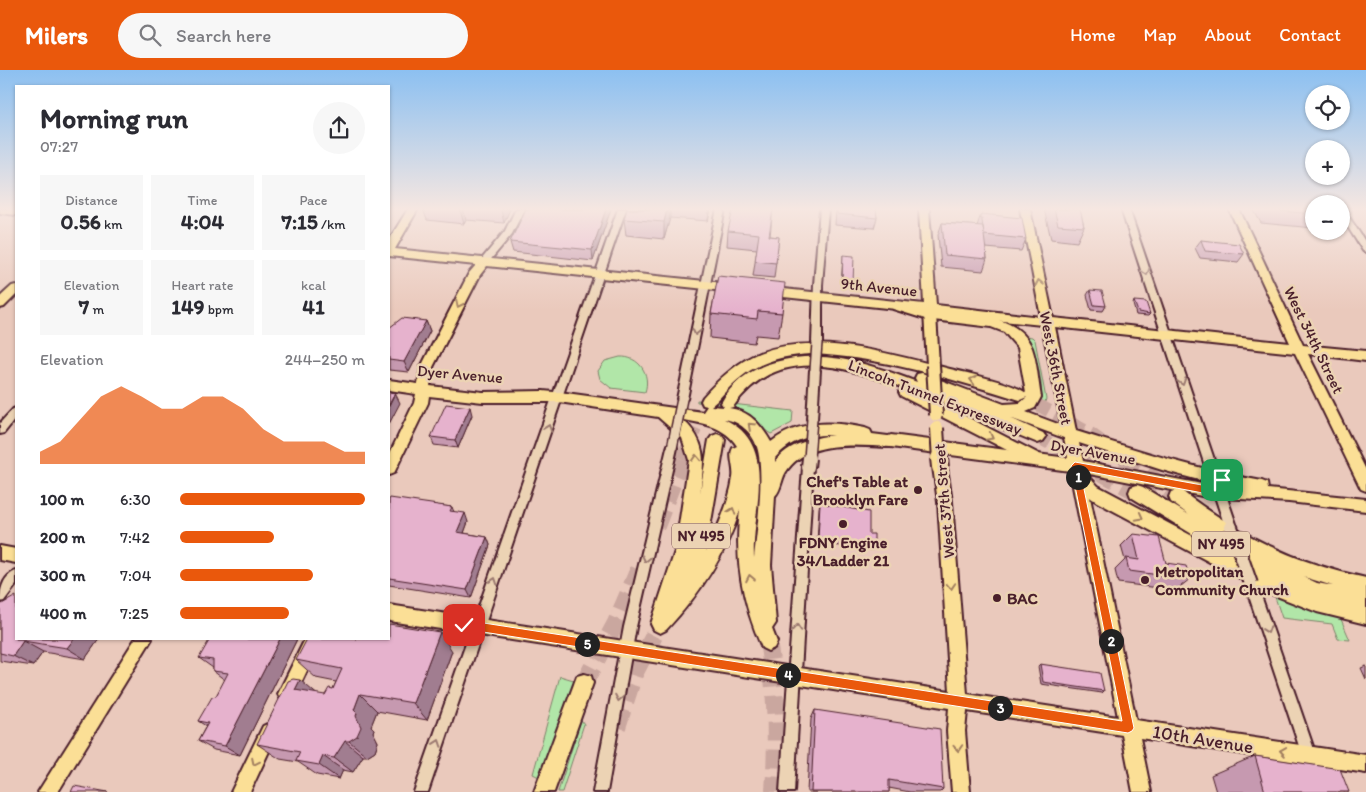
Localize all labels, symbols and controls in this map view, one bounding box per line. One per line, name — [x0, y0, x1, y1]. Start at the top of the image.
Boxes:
search box — [118, 13, 468, 58]
text: Milers — [25, 21, 88, 50]
icon: search — [136, 21, 164, 49]
text: Search here — [176, 24, 271, 47]
text: Home — [1070, 24, 1116, 46]
text: Map — [1144, 24, 1177, 46]
text: About — [1205, 24, 1251, 46]
text: Contact — [1279, 24, 1341, 46]
map controls — [1305, 85, 1350, 240]
button: locate — [1305, 85, 1350, 130]
text: Morning run — [40, 101, 188, 135]
button: share — [313, 102, 365, 154]
text: 07:27 — [40, 137, 78, 156]
button: + — [1305, 140, 1350, 185]
text: Distance — [65, 192, 118, 209]
text: Time — [188, 192, 217, 209]
text: Pace — [299, 192, 328, 209]
button: − — [1305, 195, 1350, 240]
text: 0.56 — [61, 209, 101, 234]
text: 4:04 — [181, 209, 224, 234]
text: 7:15 — [282, 209, 318, 234]
text: km — [101, 216, 122, 233]
text: /km — [318, 216, 345, 233]
one-way arrow — [1140, 267, 1150, 276]
street label: 9th Avenue — [840, 274, 919, 300]
text: Elevation — [64, 277, 119, 294]
text: Heart rate — [172, 277, 233, 294]
text: kcal — [301, 277, 326, 294]
one-way arrow — [1035, 278, 1045, 287]
street label: West 34th Street — [1280, 283, 1348, 397]
text: 7 — [79, 294, 89, 319]
text: 149 — [171, 294, 205, 319]
text: 41 — [302, 294, 325, 319]
one-way arrow — [455, 299, 465, 308]
text: m — [89, 301, 104, 318]
text: bpm — [205, 301, 234, 318]
street label: West 36th Street — [1036, 310, 1076, 426]
one-way arrow — [691, 328, 702, 337]
text: Elevation — [40, 350, 104, 369]
text: 244–250 m — [285, 350, 365, 369]
street label: Lincoln Tunnel Expressway — [845, 355, 1025, 439]
street label: Dyer Avenue — [416, 361, 504, 387]
one-way arrow — [969, 375, 978, 386]
one-way arrow — [1177, 377, 1187, 386]
one-way arrow — [748, 423, 757, 432]
one-way arrow — [542, 424, 552, 432]
one-way arrow — [984, 431, 993, 441]
street label: Dyer Avenue — [1049, 435, 1137, 469]
street label: West 37th Street — [930, 443, 958, 559]
one-way arrow — [691, 453, 701, 461]
pin — [1201, 459, 1243, 501]
pin: 1 — [1066, 464, 1090, 490]
icon: arrive — [1208, 466, 1236, 494]
text: 1 — [1075, 469, 1082, 486]
place label: Chef's Table at Brooklyn Fare — [806, 472, 908, 510]
marker: Chef's Table at Brooklyn Fare — [912, 484, 924, 496]
text: 100 m — [40, 490, 84, 509]
text: 6:30 — [120, 490, 151, 509]
one-way arrow — [726, 507, 736, 515]
one-way arrow — [1134, 510, 1143, 520]
marker: FDNY Engine 34/Ladder 21 — [837, 518, 849, 530]
road number: NY 495 — [672, 524, 730, 548]
text: 200 m — [40, 528, 85, 547]
text: 7:42 — [120, 528, 150, 547]
road number: NY 495 — [1192, 532, 1250, 556]
place label: FDNY Engine 34/Ladder 21 — [797, 533, 890, 570]
one-way arrow — [641, 555, 652, 564]
place label: Metropolitan Community Church — [1155, 562, 1289, 600]
text: 300 m — [40, 566, 86, 585]
text: 7:04 — [120, 566, 151, 585]
one-way arrow — [745, 574, 755, 583]
marker: Metropolitan Community Church — [1139, 574, 1151, 586]
one-way arrow — [488, 577, 498, 586]
one-way arrow — [945, 582, 956, 590]
place label: BAC — [1007, 589, 1039, 608]
marker: BAC — [991, 592, 1003, 604]
text: 400 m — [40, 604, 86, 623]
text: 7:25 — [120, 604, 149, 623]
pin — [443, 604, 485, 646]
icon: check — [450, 611, 478, 639]
one-way arrow — [791, 623, 802, 631]
one-way arrow — [1261, 625, 1271, 634]
pin: 2 — [1098, 628, 1124, 654]
pin: 5 — [574, 632, 600, 656]
text: 2 — [1108, 633, 1115, 650]
text: 5 — [584, 636, 591, 653]
pin: 4 — [776, 662, 800, 688]
text: 4 — [784, 667, 793, 684]
one-way arrow — [614, 694, 624, 702]
pin: 3 — [988, 696, 1012, 720]
text: 3 — [997, 700, 1004, 717]
street label: 10th Avenue — [1151, 720, 1255, 758]
one-way arrow — [432, 739, 442, 748]
one-way arrow — [952, 744, 963, 752]
one-way arrow — [1279, 747, 1288, 757]
one-way arrow — [251, 756, 261, 765]

